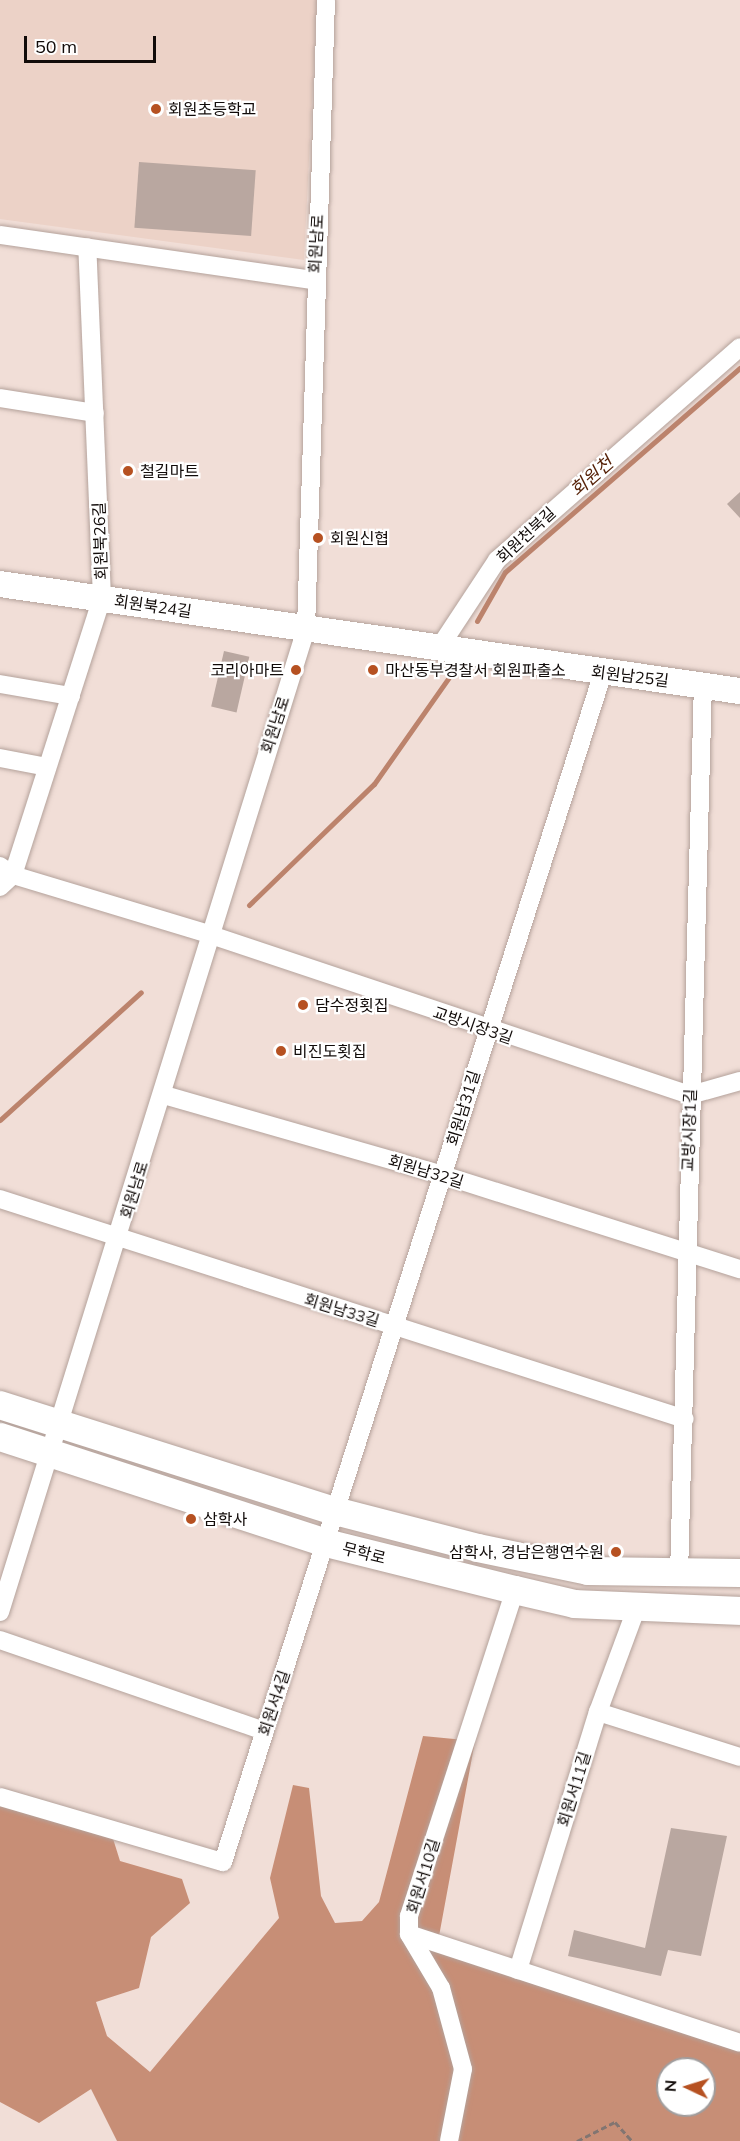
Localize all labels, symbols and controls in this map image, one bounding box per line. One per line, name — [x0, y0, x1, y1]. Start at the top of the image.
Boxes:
scale bar — [27, 24, 159, 62]
text: 50 m — [35, 35, 77, 58]
place label: 회원초등학교 — [168, 99, 256, 119]
marker: 회원초등학교 — [149, 102, 163, 116]
street label: 회원남로 — [305, 214, 327, 274]
water label: 회원천 — [566, 453, 618, 501]
place label: 철길마트 — [140, 461, 199, 481]
marker: 철길마트 — [121, 464, 135, 478]
street label: 회원북26길 — [89, 502, 111, 580]
street label: 회원천북길 — [493, 503, 559, 567]
place label: 회원신협 — [330, 528, 389, 548]
marker: 회원신협 — [311, 531, 325, 545]
street label: 회원북24길 — [113, 591, 193, 621]
place label: 코리아마트 — [210, 660, 284, 680]
place label: 마산동부경찰서 회원파출소 — [385, 660, 566, 680]
street label: 회원남25길 — [590, 662, 670, 690]
marker: 코리아마트 — [289, 663, 303, 677]
marker: 마산동부경찰서 회원파출소 — [366, 663, 380, 677]
street label: 회원남로 — [257, 694, 293, 756]
place label: 담수정횟집 — [315, 995, 389, 1015]
marker: 담수정횟집 — [296, 998, 310, 1012]
street label: 교방시장3길 — [431, 1002, 515, 1048]
place label: 비진도횟집 — [293, 1041, 367, 1061]
marker: 비진도횟집 — [274, 1044, 288, 1058]
street label: 회원남31길 — [442, 1068, 484, 1148]
street label: 교방시장1길 — [678, 1088, 700, 1172]
street label: 회원남32길 — [386, 1150, 466, 1192]
street label: 회원남로 — [116, 1159, 152, 1221]
street label: 회원남33길 — [302, 1289, 382, 1331]
place label: 삼학사 — [203, 1509, 247, 1529]
marker: 삼학사 — [184, 1512, 198, 1526]
street label: 무학로 — [340, 1538, 388, 1568]
place label: 삼학사, 경남은행연수원 — [449, 1542, 604, 1562]
marker: 삼학사, 경남은행연수원 — [609, 1545, 623, 1559]
street label: 회원서4길 — [254, 1667, 294, 1739]
street label: 회원서11길 — [553, 1749, 595, 1829]
street label: 회원서10길 — [402, 1836, 444, 1916]
north arrow — [656, 2057, 716, 2117]
text: N — [660, 2079, 680, 2093]

